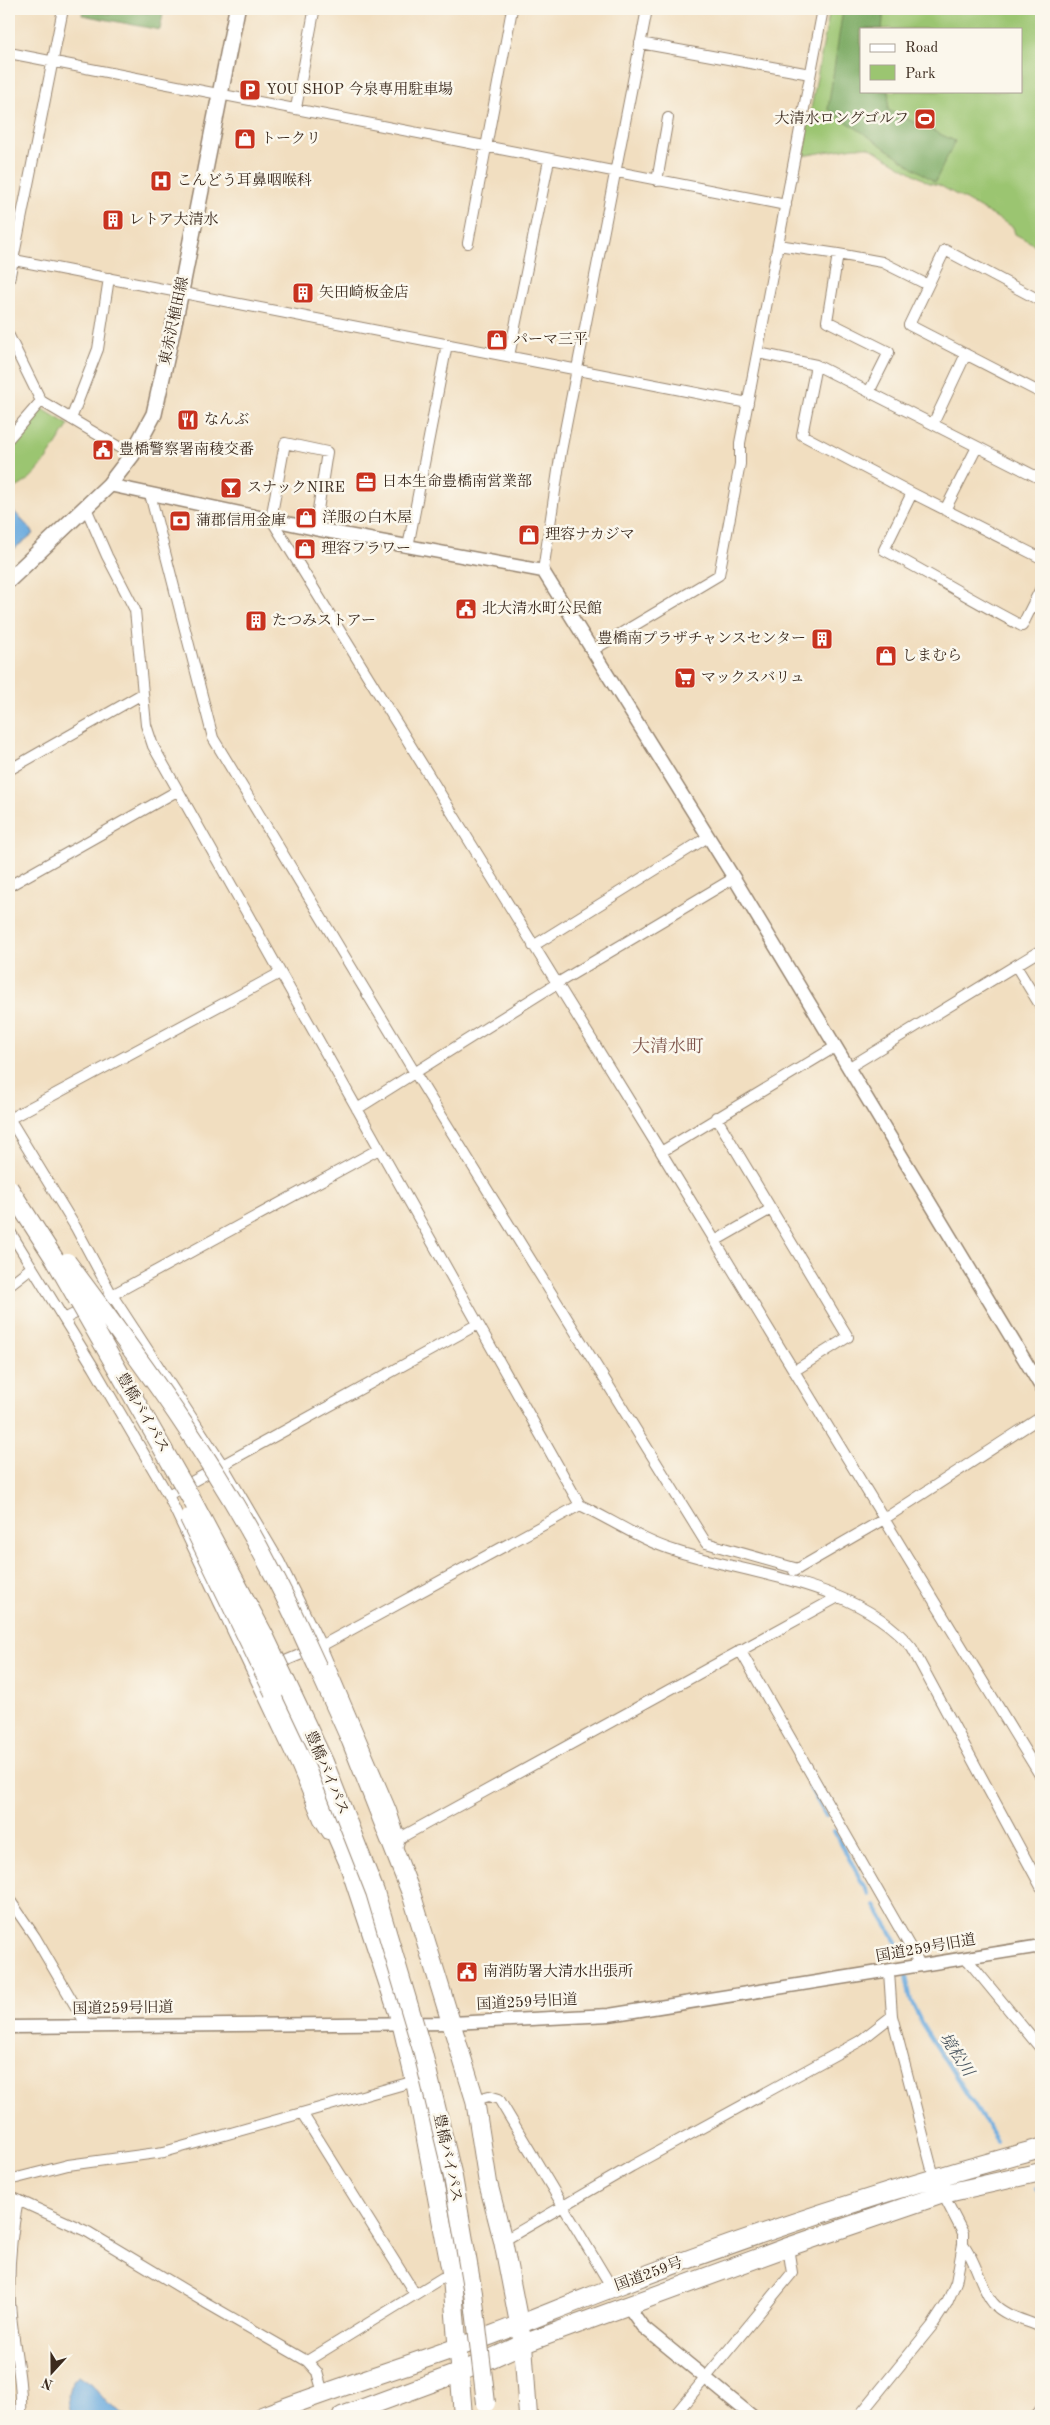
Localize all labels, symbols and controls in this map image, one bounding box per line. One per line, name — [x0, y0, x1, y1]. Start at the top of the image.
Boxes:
legend — [860, 28, 1022, 92]
text: Road — [905, 41, 939, 56]
text: Park — [905, 67, 936, 82]
parking icon: YOU SHOP 今泉専用駐車場 — [238, 78, 262, 102]
place label: YOU SHOP 今泉専用駐車場 — [266, 81, 453, 98]
sports icon: 大清水ロングゴルフ — [913, 107, 937, 131]
place label: 大清水ロングゴルフ — [775, 110, 909, 127]
shop icon: トークリ — [233, 127, 257, 151]
place label: トークリ — [261, 131, 321, 147]
hospital icon: こんどう耳鼻咽喉科 — [149, 169, 173, 193]
place label: こんどう耳鼻咽喉科 — [177, 172, 312, 189]
building icon: レトア大清水 — [101, 208, 125, 232]
place label: レトア大清水 — [129, 211, 219, 228]
street label: 東赤沢植田線 — [156, 275, 192, 367]
building icon: 矢田崎板金店 — [291, 281, 315, 305]
place label: 矢田崎板金店 — [319, 284, 409, 301]
shop icon: パーマ三平 — [485, 328, 509, 352]
place label: パーマ三平 — [513, 331, 588, 348]
restaurant icon: なんぶ — [176, 408, 200, 432]
place label: なんぶ — [204, 412, 249, 428]
public building icon: 豊橋警察署南稜交番 — [91, 438, 115, 462]
place label: 豊橋警察署南稜交番 — [119, 441, 254, 458]
office icon: 日本生命豊橋南営業部 — [354, 470, 378, 494]
place label: 日本生命豊橋南営業部 — [382, 473, 532, 490]
bar icon: スナックNIRE — [219, 476, 243, 500]
place label: スナックNIRE — [247, 480, 345, 496]
shop icon: 洋服の白木屋 — [294, 506, 318, 530]
bank icon: 蒲郡信用金庫 — [168, 509, 192, 533]
place label: 洋服の白木屋 — [322, 509, 412, 526]
place label: 蒲郡信用金庫 — [196, 512, 286, 529]
shop icon: 理容ナカジマ — [517, 523, 541, 547]
place label: 理容ナカジマ — [545, 526, 635, 543]
shop icon: 理容フラワー — [293, 537, 317, 561]
place label: 理容フラワー — [321, 540, 411, 557]
public building icon: 北大清水町公民館 — [454, 597, 478, 621]
place label: 北大清水町公民館 — [482, 600, 602, 617]
building icon: たつみストアー — [244, 609, 268, 633]
place label: たつみストアー — [272, 613, 376, 629]
building icon: 豊橋南プラザチャンスセンター — [810, 627, 834, 651]
place label: 豊橋南プラザチャンスセンター — [597, 630, 806, 647]
shop icon: しまむら — [874, 644, 898, 668]
place label: しまむら — [902, 648, 962, 664]
supermarket icon: マックスバリュ — [673, 666, 697, 690]
place label: マックスバリュ — [701, 670, 805, 686]
district label: 大清水町 — [632, 1036, 704, 1056]
street label: 豊橋バイパス — [113, 1369, 173, 1456]
street label: 豊橋バイパス — [302, 1728, 352, 1817]
street label: 国道259号旧道 — [875, 1931, 977, 1965]
public building icon: 南消防署大清水出張所 — [455, 1960, 479, 1984]
place label: 南消防署大清水出張所 — [483, 1963, 633, 1980]
street label: 国道259号旧道 — [476, 1991, 578, 2013]
street label: 国道259号旧道 — [72, 1999, 174, 2017]
water label: 境松川 — [936, 2029, 979, 2081]
street label: 豊橋バイパス — [430, 2112, 466, 2203]
street label: 国道259号 — [612, 2254, 685, 2294]
north arrow — [28, 2348, 78, 2398]
text: N — [40, 2375, 55, 2392]

